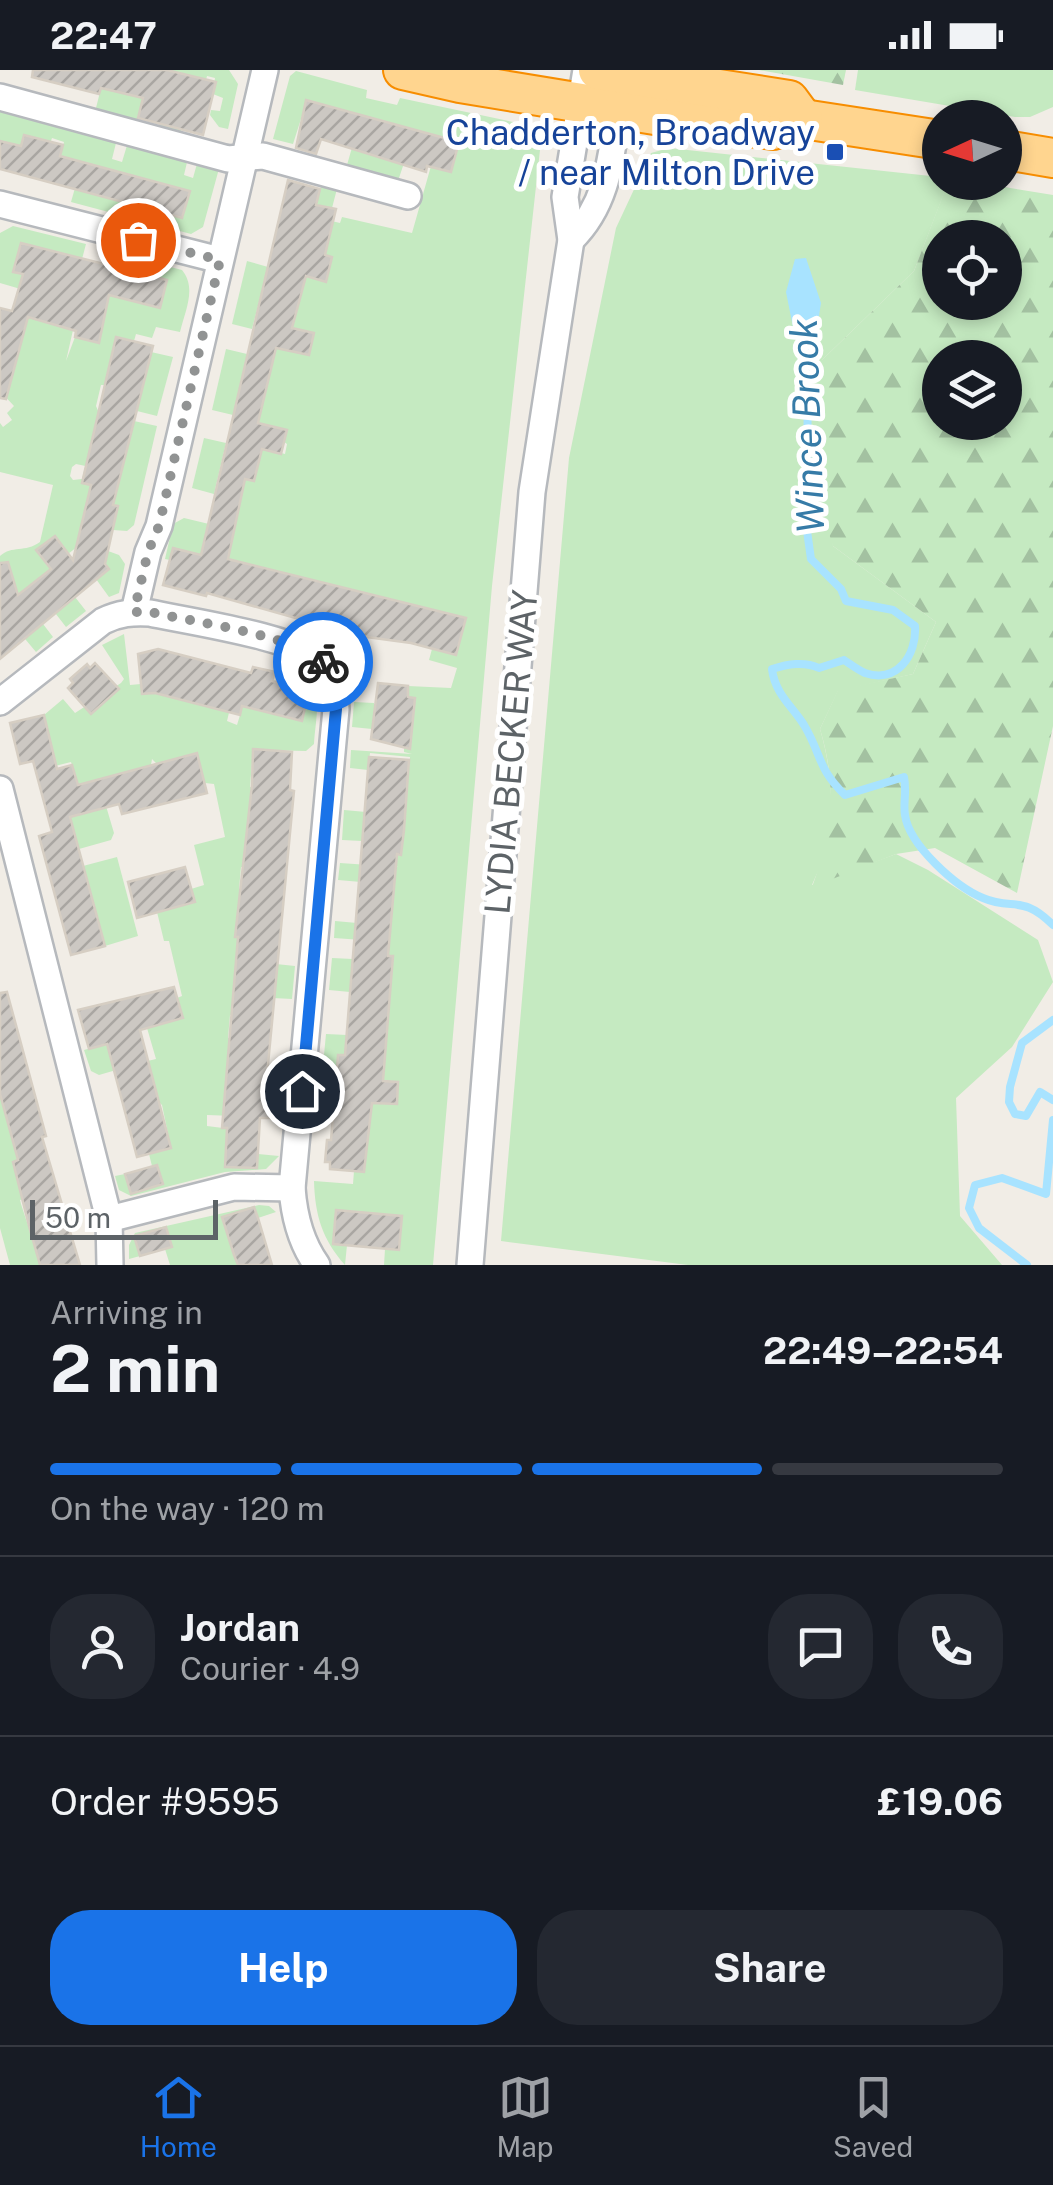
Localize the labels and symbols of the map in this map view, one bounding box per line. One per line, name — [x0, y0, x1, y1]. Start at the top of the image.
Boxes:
north arrow — [922, 100, 1022, 200]
place label: Chadderton, Broadway / near Milton Drive — [446, 112, 815, 193]
marker: Chadderton, Broadway / near Milton Drive — [824, 141, 846, 163]
pin — [96, 198, 181, 283]
water label: Wince Brook — [781, 317, 833, 534]
street label: LYDIA BECKER WAY — [476, 588, 546, 916]
courier — [273, 612, 373, 712]
pin — [260, 1049, 345, 1134]
scale bar — [30, 1195, 218, 1240]

